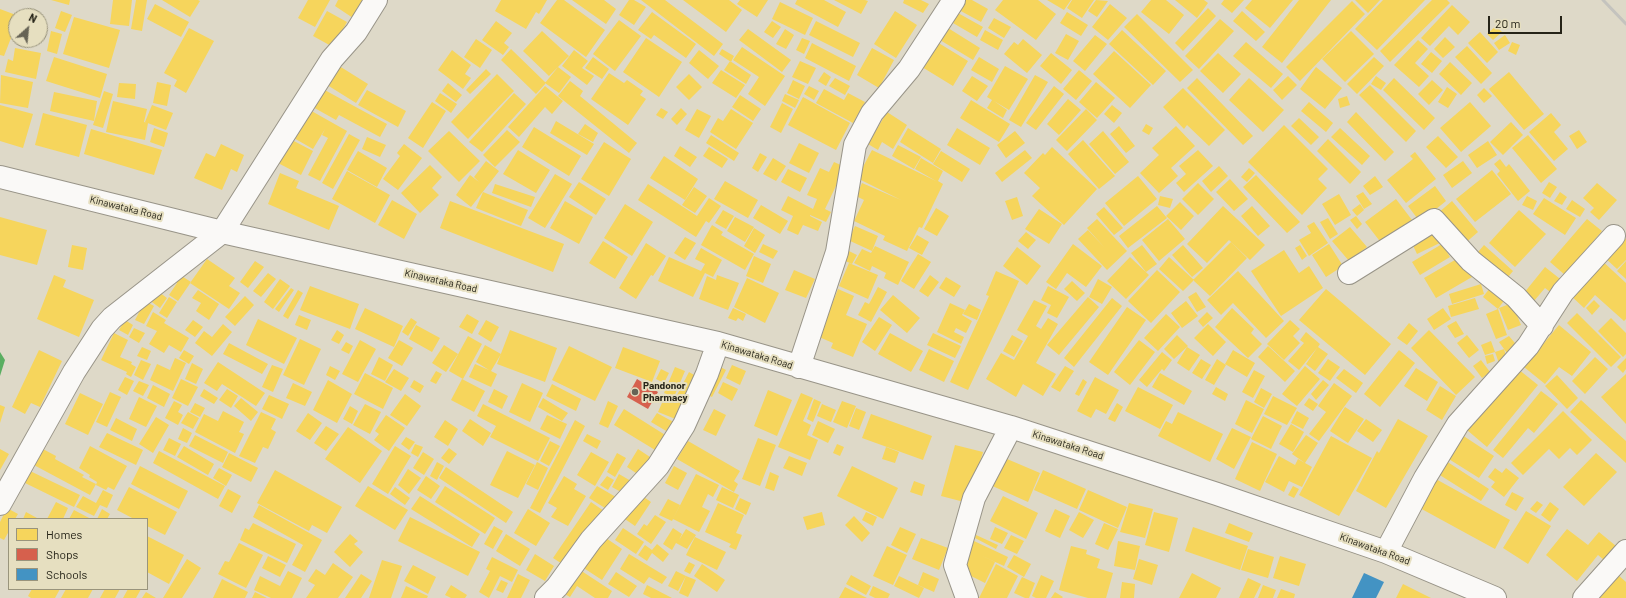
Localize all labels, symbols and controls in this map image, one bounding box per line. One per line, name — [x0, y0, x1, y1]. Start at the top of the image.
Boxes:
north arrow — [8, 8, 48, 48]
scale bar — [1490, 8, 1564, 34]
text: N — [27, 10, 39, 25]
text: 20 m — [1495, 16, 1521, 30]
street label: Kinawataka Road — [89, 193, 163, 223]
street label: Kinawataka Road — [404, 267, 478, 295]
street label: Kinawataka Road — [720, 338, 794, 372]
place label: Pandonor Pharmacy — [643, 380, 687, 404]
marker: Pandonor Pharmacy — [630, 387, 640, 397]
street label: Kinawataka Road — [1031, 428, 1105, 462]
legend — [8, 518, 148, 590]
text: Homes — [46, 527, 82, 541]
street label: Kinawataka Road — [1338, 531, 1412, 567]
text: Shops — [46, 547, 78, 561]
text: Schools — [46, 567, 87, 581]

